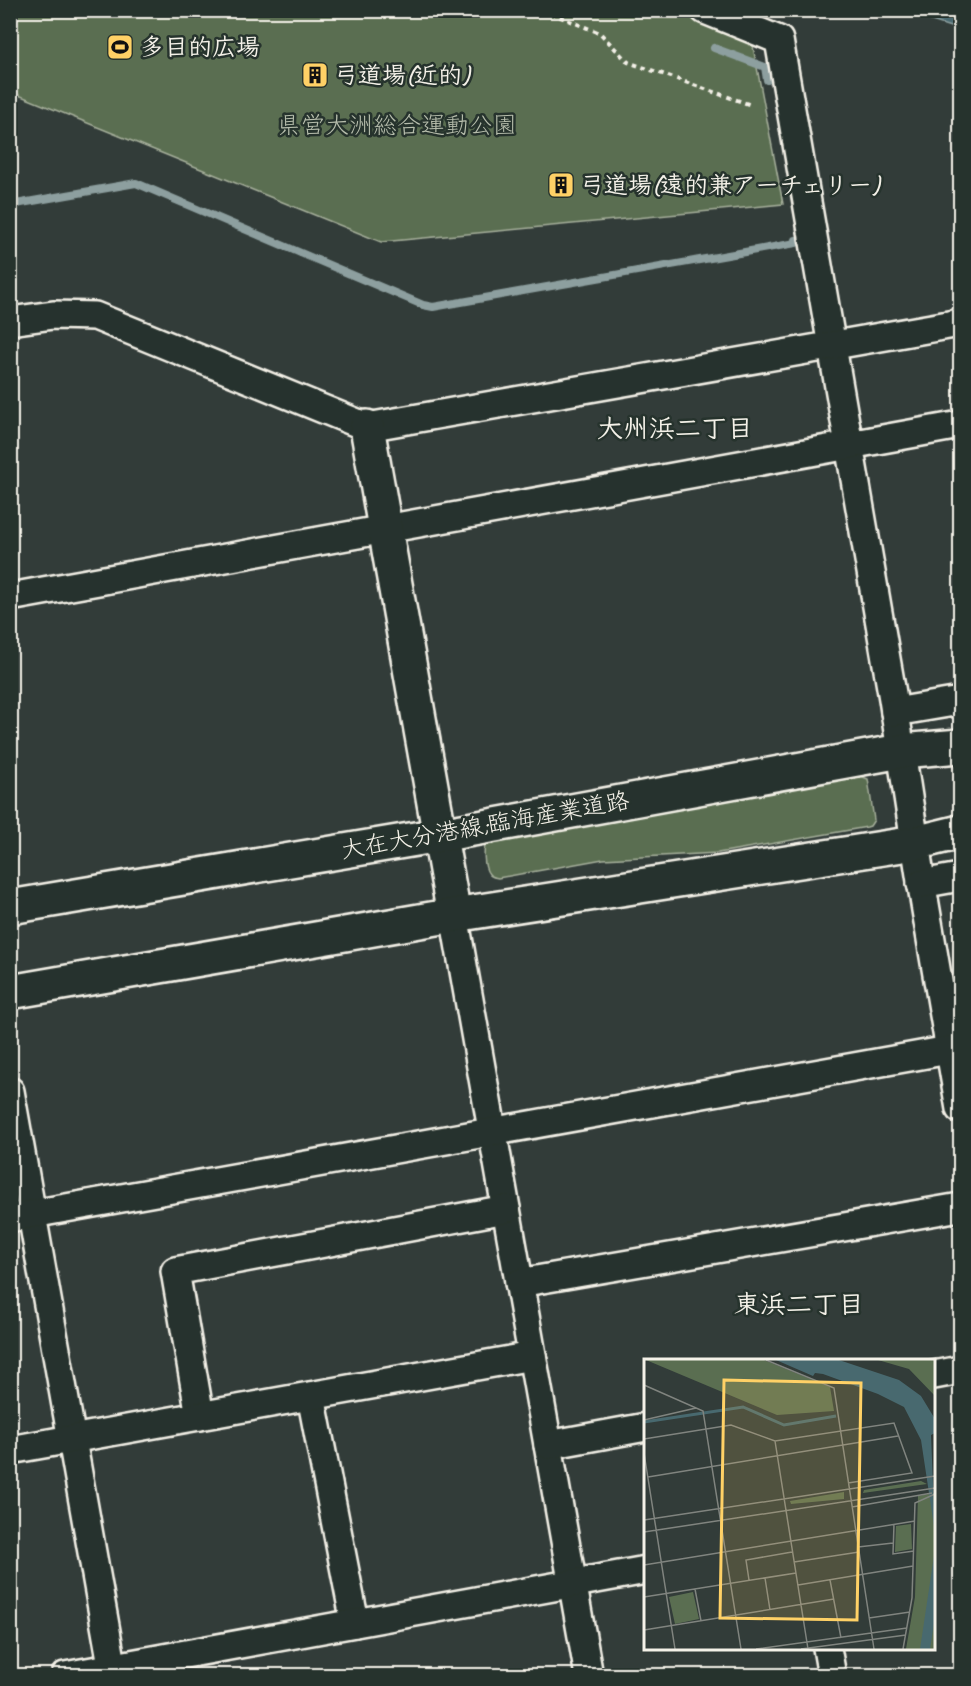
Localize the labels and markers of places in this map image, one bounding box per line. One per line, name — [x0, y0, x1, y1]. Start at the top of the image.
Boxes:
sports icon: 多目的広場 — [105, 32, 135, 62]
place label: 多目的広場 — [140, 32, 260, 62]
building icon: 弓道場(近的) — [300, 60, 330, 90]
place label: 弓道場(近的) — [334, 60, 472, 90]
building icon: 弓道場(遠的兼アーチェリー) — [546, 170, 576, 200]
place label: 弓道場(遠的兼アーチェリー) — [580, 170, 882, 200]

